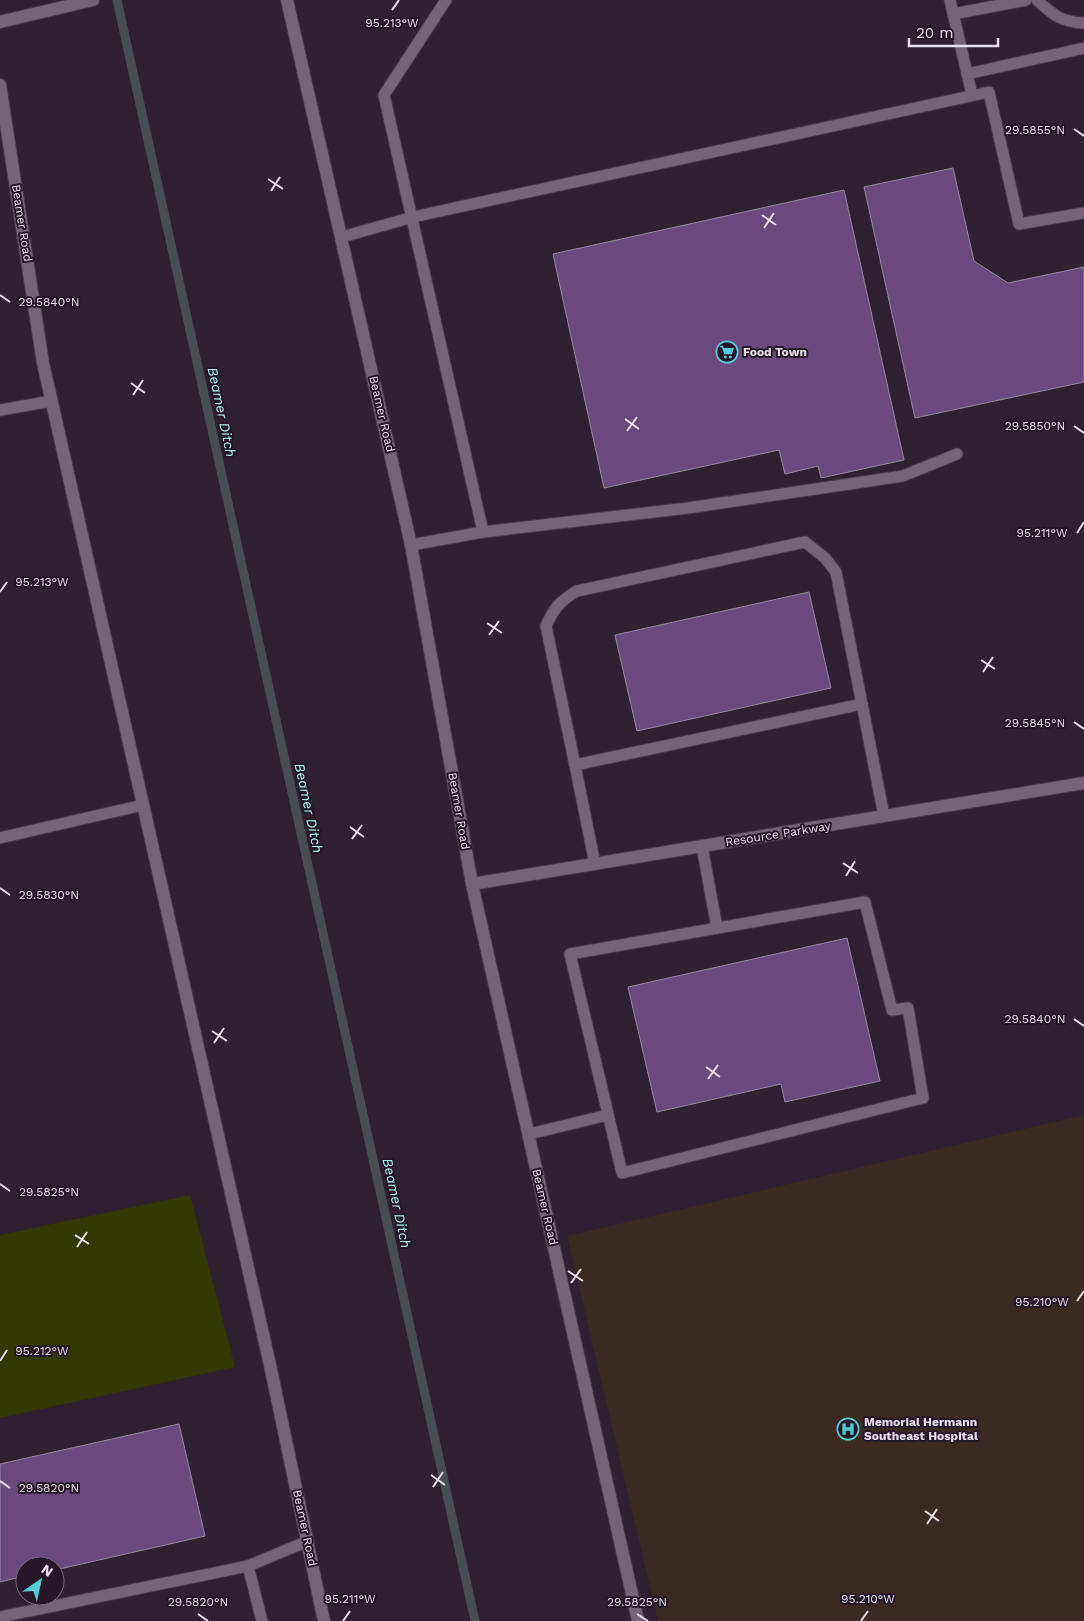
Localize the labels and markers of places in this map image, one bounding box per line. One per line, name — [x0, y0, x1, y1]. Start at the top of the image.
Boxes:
supermarket icon: Food Town — [715, 340, 739, 364]
place label: Food Town — [743, 345, 807, 359]
place label: Memorial Hermann Southeast Hospital — [864, 1415, 978, 1443]
hospital icon: Memorial Hermann Southeast Hospital — [836, 1417, 860, 1441]

